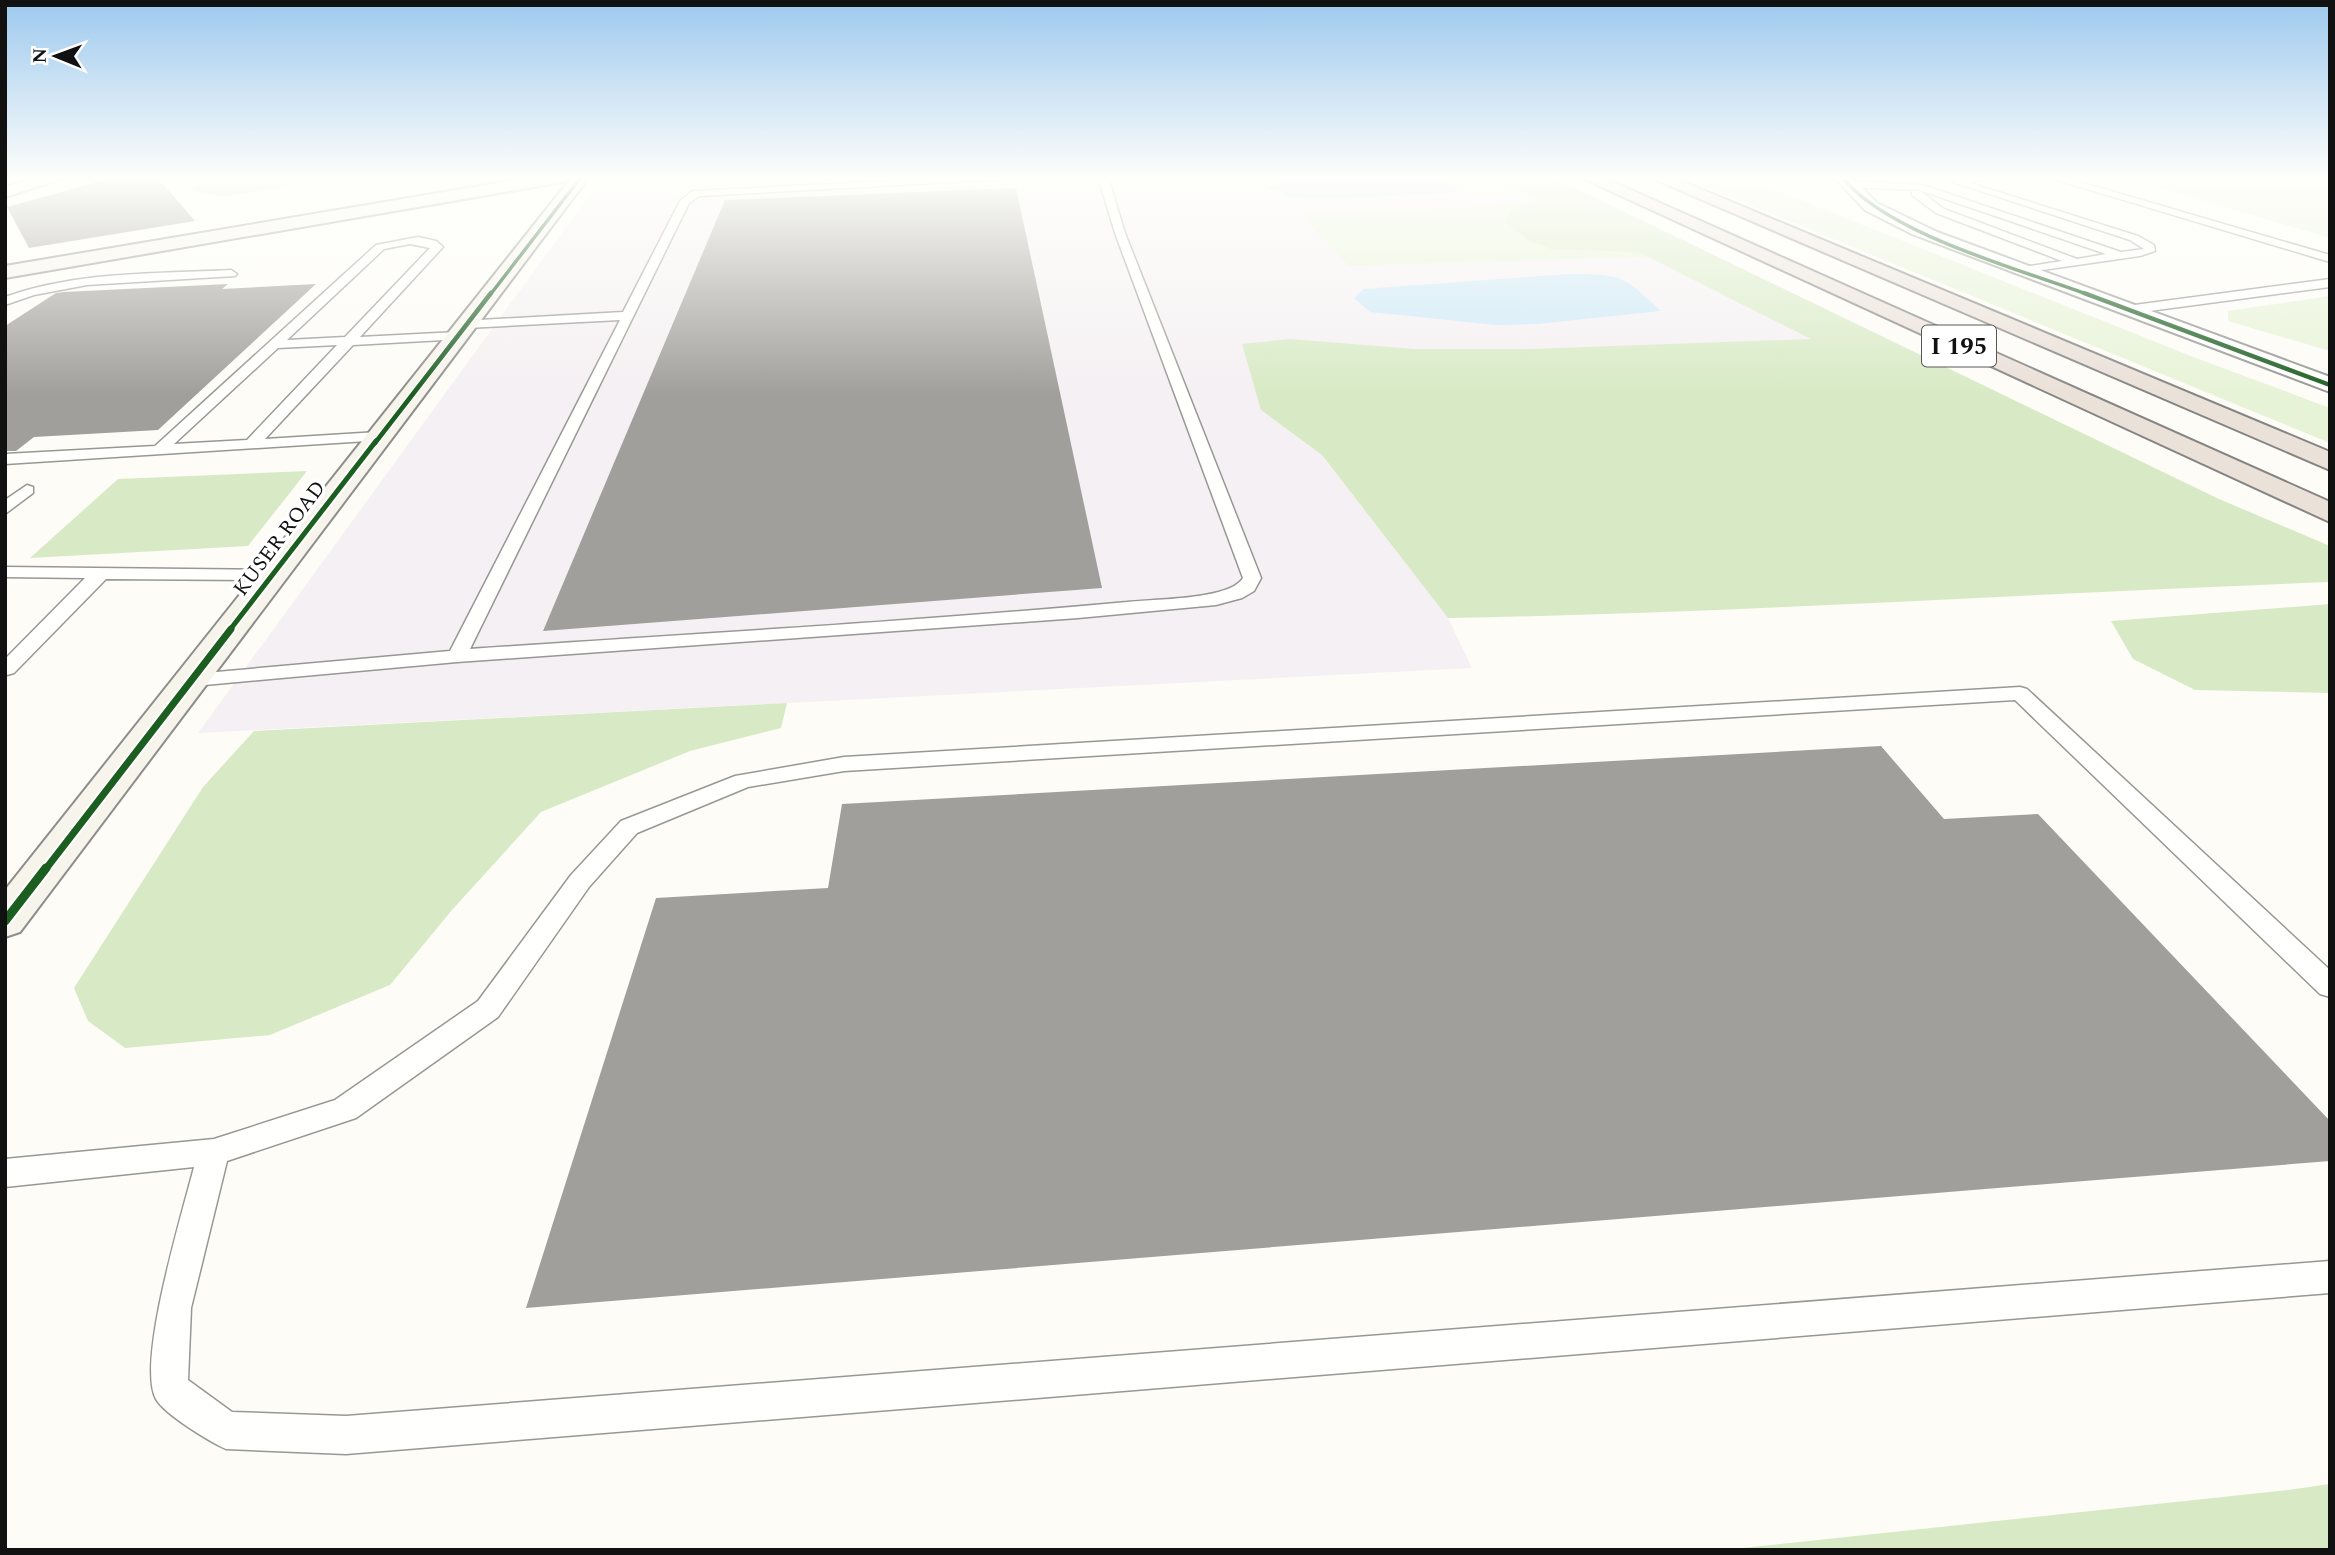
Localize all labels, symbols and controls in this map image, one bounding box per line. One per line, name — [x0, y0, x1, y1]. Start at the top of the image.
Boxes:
north arrow — [21, 21, 91, 91]
text: N — [26, 48, 55, 64]
road number: I 195 — [1922, 326, 1996, 366]
street label: KUSER ROAD — [226, 474, 334, 603]

